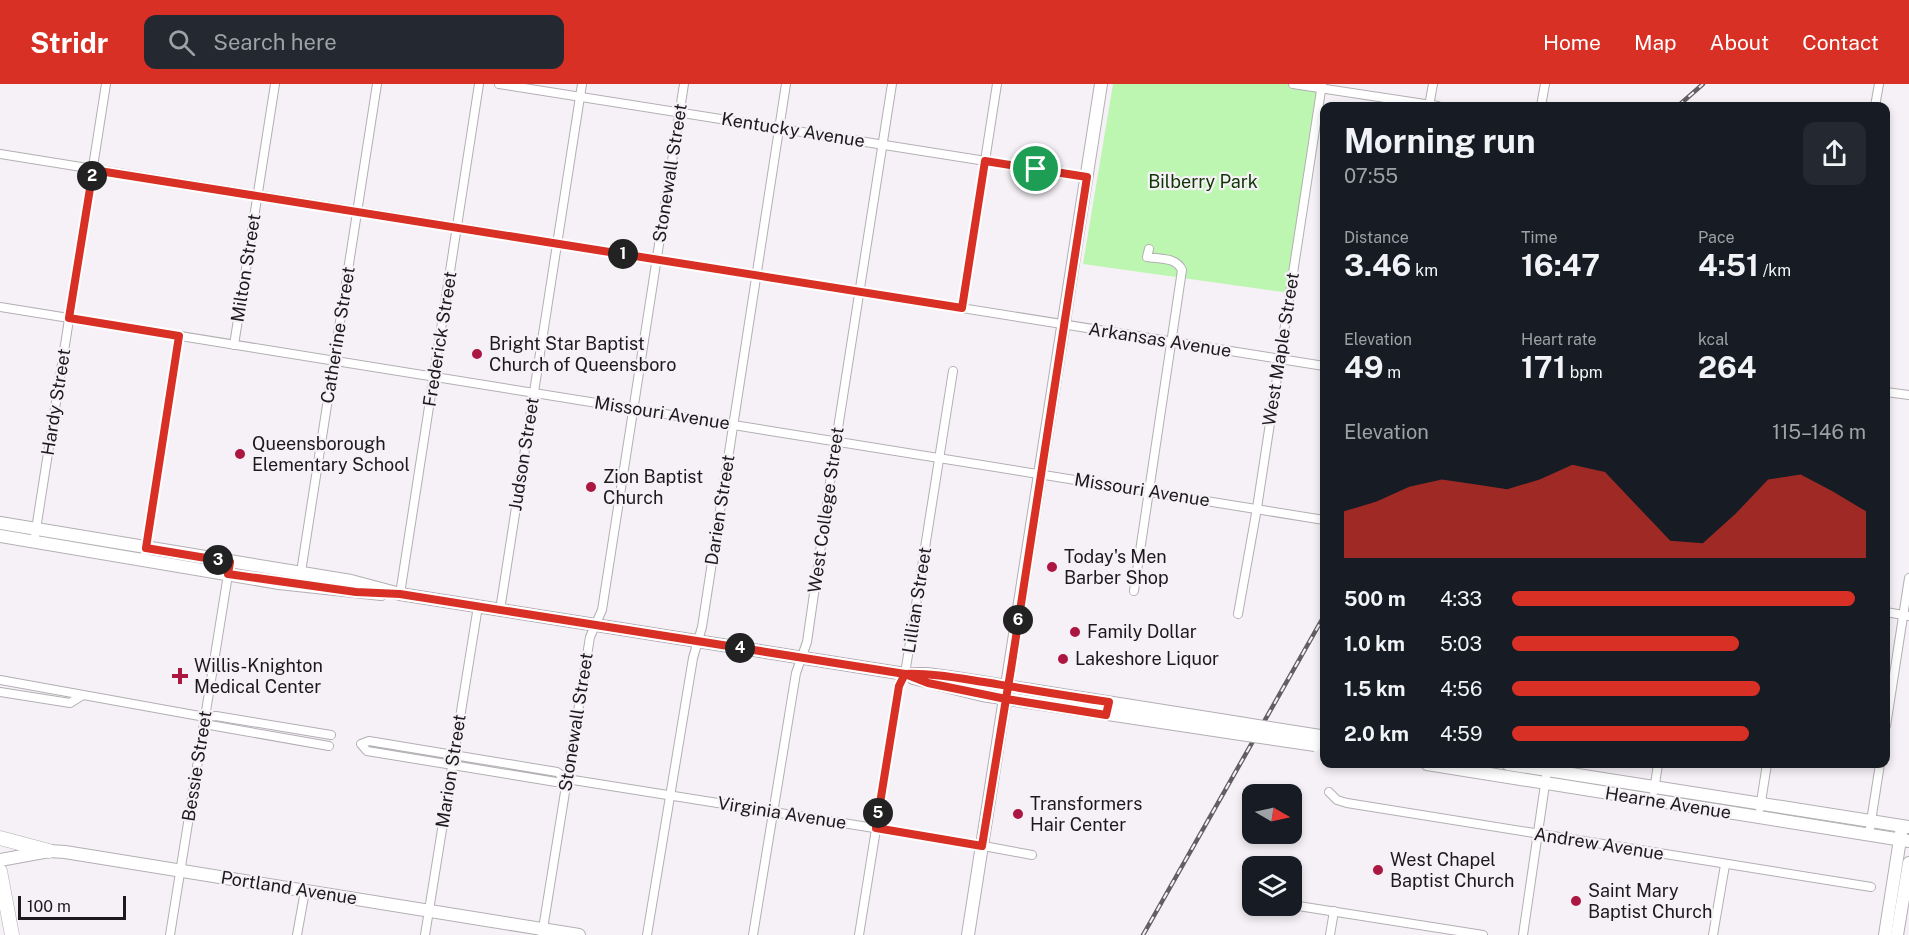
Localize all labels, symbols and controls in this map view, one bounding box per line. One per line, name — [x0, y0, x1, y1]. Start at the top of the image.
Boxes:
search box — [144, 15, 564, 69]
text: Stridr — [30, 26, 108, 59]
icon: search — [165, 26, 198, 59]
text: Search here — [213, 29, 337, 55]
text: Home — [1543, 30, 1601, 55]
text: Map — [1634, 30, 1677, 55]
text: About — [1710, 30, 1769, 55]
text: Contact — [1802, 30, 1879, 55]
street label: Stonewall Street — [648, 102, 691, 244]
street label: Kentucky Avenue — [720, 108, 866, 151]
text: Morning run — [1344, 122, 1536, 160]
button: share — [1803, 122, 1866, 185]
pin — [1010, 143, 1061, 194]
icon: arrive — [1019, 152, 1052, 185]
pin: 2 — [77, 161, 107, 191]
text: 07:55 — [1344, 164, 1398, 188]
text: 2 — [87, 166, 97, 185]
park label: Bilberry Park — [1148, 171, 1258, 192]
street label: Milton Street — [227, 212, 264, 324]
text: Distance — [1344, 228, 1409, 247]
text: Time — [1521, 228, 1557, 247]
text: Pace — [1698, 228, 1735, 247]
pin: 1 — [608, 239, 638, 269]
text: 1 — [620, 244, 626, 263]
text: 3.46 — [1344, 247, 1411, 283]
text: 16:47 — [1521, 247, 1600, 283]
text: 4:51 — [1698, 247, 1759, 283]
text: km — [1411, 261, 1438, 280]
text: /km — [1759, 261, 1791, 280]
street label: Catherine Street — [316, 265, 359, 405]
street label: Frederick Street — [418, 270, 461, 408]
street label: West Maple Street — [1258, 271, 1303, 427]
street label: Arkansas Avenue — [1087, 318, 1233, 361]
text: Elevation — [1344, 330, 1412, 349]
text: Heart rate — [1521, 330, 1597, 349]
text: kcal — [1698, 330, 1729, 349]
place label: Bright Star Baptist Church of Queensboro — [489, 333, 676, 375]
street label: Hardy Street — [37, 347, 74, 457]
marker: Bright Star Baptist Church of Queensboro — [470, 347, 484, 361]
text: 49 — [1344, 349, 1383, 385]
text: 171 — [1521, 349, 1566, 385]
text: 264 — [1698, 349, 1756, 385]
text: m — [1383, 363, 1401, 382]
text: bpm — [1566, 363, 1603, 382]
street label: Missouri Avenue — [593, 391, 731, 434]
street label: Judson Street — [504, 396, 543, 512]
text: Elevation — [1344, 420, 1429, 444]
text: 115–146 m — [1772, 420, 1866, 444]
street label: West College Street — [803, 425, 848, 594]
place label: Queensborough Elementary School — [252, 433, 410, 475]
marker: Queensborough Elementary School — [233, 447, 247, 461]
street label: Darien Street — [700, 453, 739, 567]
place label: Zion Baptist Church — [603, 466, 703, 508]
street label: Missouri Avenue — [1073, 468, 1211, 511]
marker: Zion Baptist Church — [584, 480, 598, 494]
pin: 3 — [203, 545, 233, 575]
street label: Lillian Street — [898, 545, 935, 655]
place label: Today's Men Barber Shop — [1064, 546, 1169, 588]
text: 3 — [213, 550, 223, 569]
marker: Today's Men Barber Shop — [1045, 560, 1059, 574]
text: 500 m — [1344, 587, 1406, 611]
text: 4:33 — [1440, 587, 1482, 611]
pin: 6 — [1003, 605, 1033, 635]
text: 6 — [1013, 610, 1023, 629]
place label: Family Dollar — [1087, 621, 1197, 642]
marker: Family Dollar — [1068, 625, 1082, 639]
text: 1.0 km — [1344, 632, 1405, 656]
text: 5:03 — [1440, 632, 1482, 656]
pin: 4 — [725, 633, 755, 663]
text: 4 — [735, 638, 745, 657]
place label: Lakeshore Liquor — [1075, 648, 1219, 669]
street label: Stonewall Street — [554, 651, 597, 793]
marker: Lakeshore Liquor — [1056, 652, 1070, 666]
place label: Willis-Knighton Medical Center — [194, 655, 323, 697]
marker: Willis-Knighton Medical Center — [171, 667, 189, 685]
text: 1.5 km — [1344, 677, 1405, 701]
text: 4:56 — [1440, 677, 1482, 701]
street label: Bessie Street — [177, 709, 216, 823]
street label: Marion Street — [431, 713, 470, 829]
text: 2.0 km — [1344, 722, 1409, 746]
text: 4:59 — [1440, 722, 1482, 746]
street label: Hearne Avenue — [1604, 782, 1733, 823]
north arrow — [1242, 784, 1302, 844]
map controls — [1242, 784, 1302, 916]
street label: Virginia Avenue — [716, 792, 848, 833]
place label: Transformers Hair Center — [1030, 793, 1142, 835]
pin: 5 — [863, 798, 893, 828]
text: 5 — [873, 803, 883, 822]
marker: Transformers Hair Center — [1011, 807, 1025, 821]
street label: Andrew Avenue — [1533, 823, 1665, 864]
place label: West Chapel Baptist Church — [1390, 849, 1514, 891]
button: layers — [1242, 856, 1302, 916]
marker: West Chapel Baptist Church — [1371, 863, 1385, 877]
street label: Portland Avenue — [219, 866, 359, 909]
place label: Saint Mary Baptist Church — [1588, 880, 1712, 922]
scale bar — [18, 893, 126, 920]
marker: Saint Mary Baptist Church — [1569, 894, 1583, 908]
text: 100 m — [27, 897, 71, 916]

